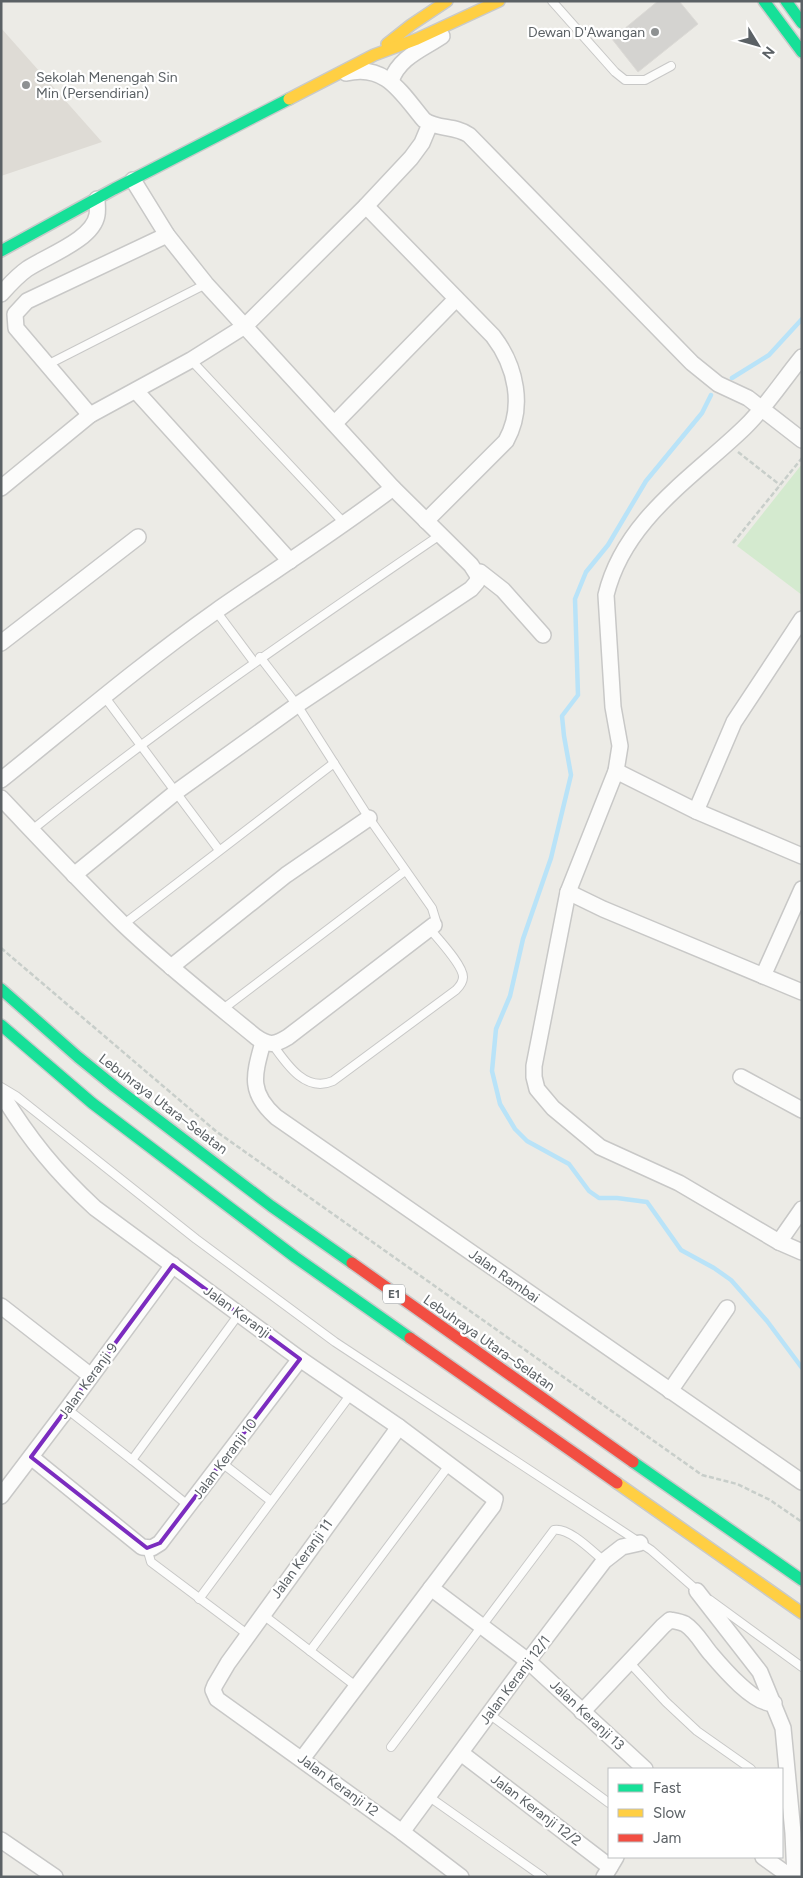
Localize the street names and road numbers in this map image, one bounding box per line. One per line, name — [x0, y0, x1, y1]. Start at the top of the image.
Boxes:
street label: Lebuhraya Utara–Selatan — [95, 1050, 231, 1158]
street label: Jalan Rambai — [465, 1245, 543, 1307]
street label: Jalan Keranji — [200, 1282, 274, 1342]
road number: E1 — [383, 1285, 405, 1304]
street label: Lebuhraya Utara–Selatan — [420, 1291, 558, 1395]
street label: Jalan Keranji 9 — [55, 1340, 121, 1422]
street label: Jalan Keranji 10 — [189, 1415, 261, 1503]
street label: Jalan Keranji 11 — [268, 1516, 336, 1602]
street label: Jalan Keranji 12/1 — [476, 1632, 554, 1728]
street label: Jalan Keranji 13 — [546, 1676, 628, 1754]
street label: Jalan Keranji 12 — [294, 1750, 382, 1820]
street label: Jalan Keranji 12/2 — [487, 1770, 585, 1850]

